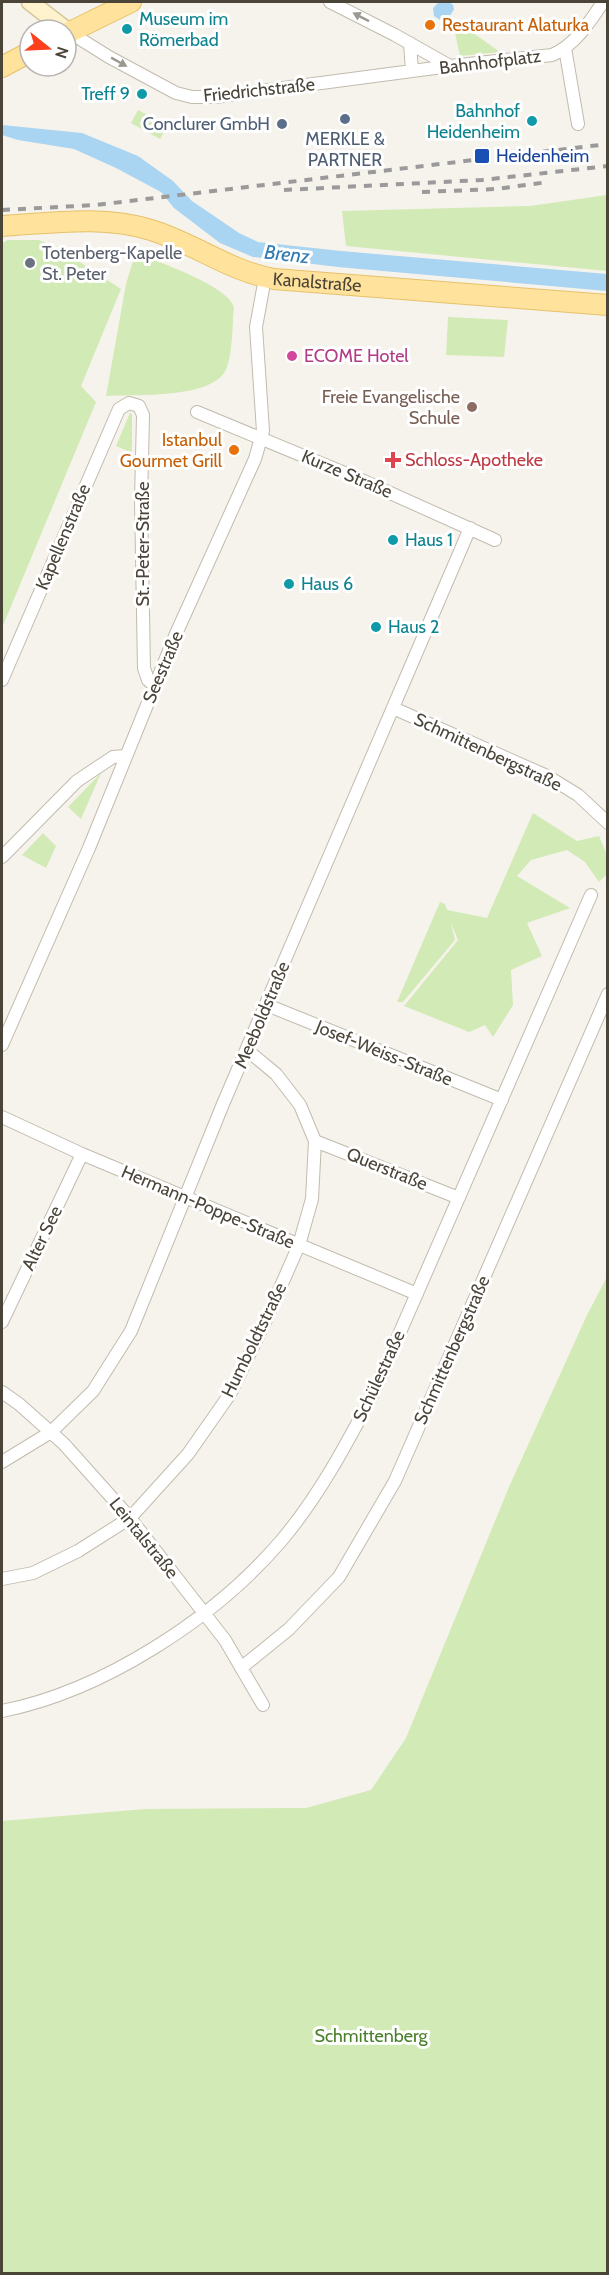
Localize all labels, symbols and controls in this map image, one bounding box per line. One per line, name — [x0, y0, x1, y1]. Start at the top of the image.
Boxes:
place label: Museum im Römerbad — [139, 8, 228, 51]
one-way arrow — [353, 13, 370, 22]
place label: Restaurant Alaturka — [442, 14, 589, 36]
north arrow — [18, 18, 78, 78]
marker: Restaurant Alaturka — [423, 18, 437, 32]
marker: Museum im Römerbad — [120, 22, 134, 36]
text: N — [51, 44, 73, 61]
street label: Bahnhofplatz — [438, 45, 542, 79]
one-way arrow — [111, 57, 127, 68]
street label: Friedrichstraße — [202, 73, 316, 107]
place label: Treff 9 — [81, 83, 130, 105]
marker: Treff 9 — [135, 87, 149, 101]
place label: Bahnhof Heidenheim — [427, 100, 520, 143]
marker: MERKLE & PARTNER — [338, 112, 352, 126]
place label: Conclurer GmbH — [143, 113, 270, 135]
marker: Bahnhof Heidenheim — [525, 114, 539, 128]
marker: Conclurer GmbH — [275, 117, 289, 131]
place label: MERKLE & PARTNER — [305, 128, 385, 171]
place label: Heidenheim — [496, 145, 589, 167]
marker: Heidenheim — [473, 147, 491, 165]
water label: Brenz — [263, 240, 311, 268]
place label: Totenberg-Kapelle St. Peter — [42, 242, 182, 285]
marker: Totenberg-Kapelle St. Peter — [23, 256, 37, 270]
street label: Kanalstraße — [272, 268, 362, 297]
place label: ECOME Hotel — [304, 345, 409, 367]
marker: ECOME Hotel — [285, 349, 299, 363]
place label: Freie Evangelische Schule — [322, 386, 460, 429]
marker: Freie Evangelische Schule — [465, 400, 479, 414]
place label: Istanbul Gourmet Grill — [120, 429, 223, 472]
marker: Istanbul Gourmet Grill — [227, 443, 241, 457]
street label: Kurze Straße — [298, 445, 396, 503]
place label: Schloss-Apotheke — [405, 449, 543, 471]
marker: Schloss-Apotheke — [386, 453, 400, 467]
street label: Kapellenstraße — [31, 481, 95, 593]
street label: St.-Peter-Straße — [132, 482, 154, 606]
place label: Haus 1 — [405, 529, 453, 551]
marker: Haus 1 — [386, 533, 400, 547]
place label: Haus 6 — [301, 573, 353, 595]
marker: Haus 6 — [282, 577, 296, 591]
place label: Haus 2 — [388, 616, 440, 638]
marker: Haus 2 — [369, 620, 383, 634]
street label: Seestraße — [138, 628, 188, 706]
street label: Schmittenbergstraße — [411, 708, 565, 796]
street label: Meeboldstraße — [230, 958, 294, 1072]
street label: Josef-Weiss-Straße — [311, 1015, 456, 1090]
street label: Querstraße — [343, 1143, 431, 1195]
street label: Hermann-Poppe-Straße — [118, 1160, 298, 1254]
street label: Alter See — [17, 1202, 67, 1274]
street label: Schmittenbergstraße — [409, 1272, 495, 1428]
street label: Humboldtstraße — [217, 1279, 291, 1401]
street label: Schülestraße — [348, 1327, 410, 1425]
street label: Leintalstraße — [105, 1493, 183, 1583]
park label: Schmittenberg — [314, 2025, 429, 2047]

